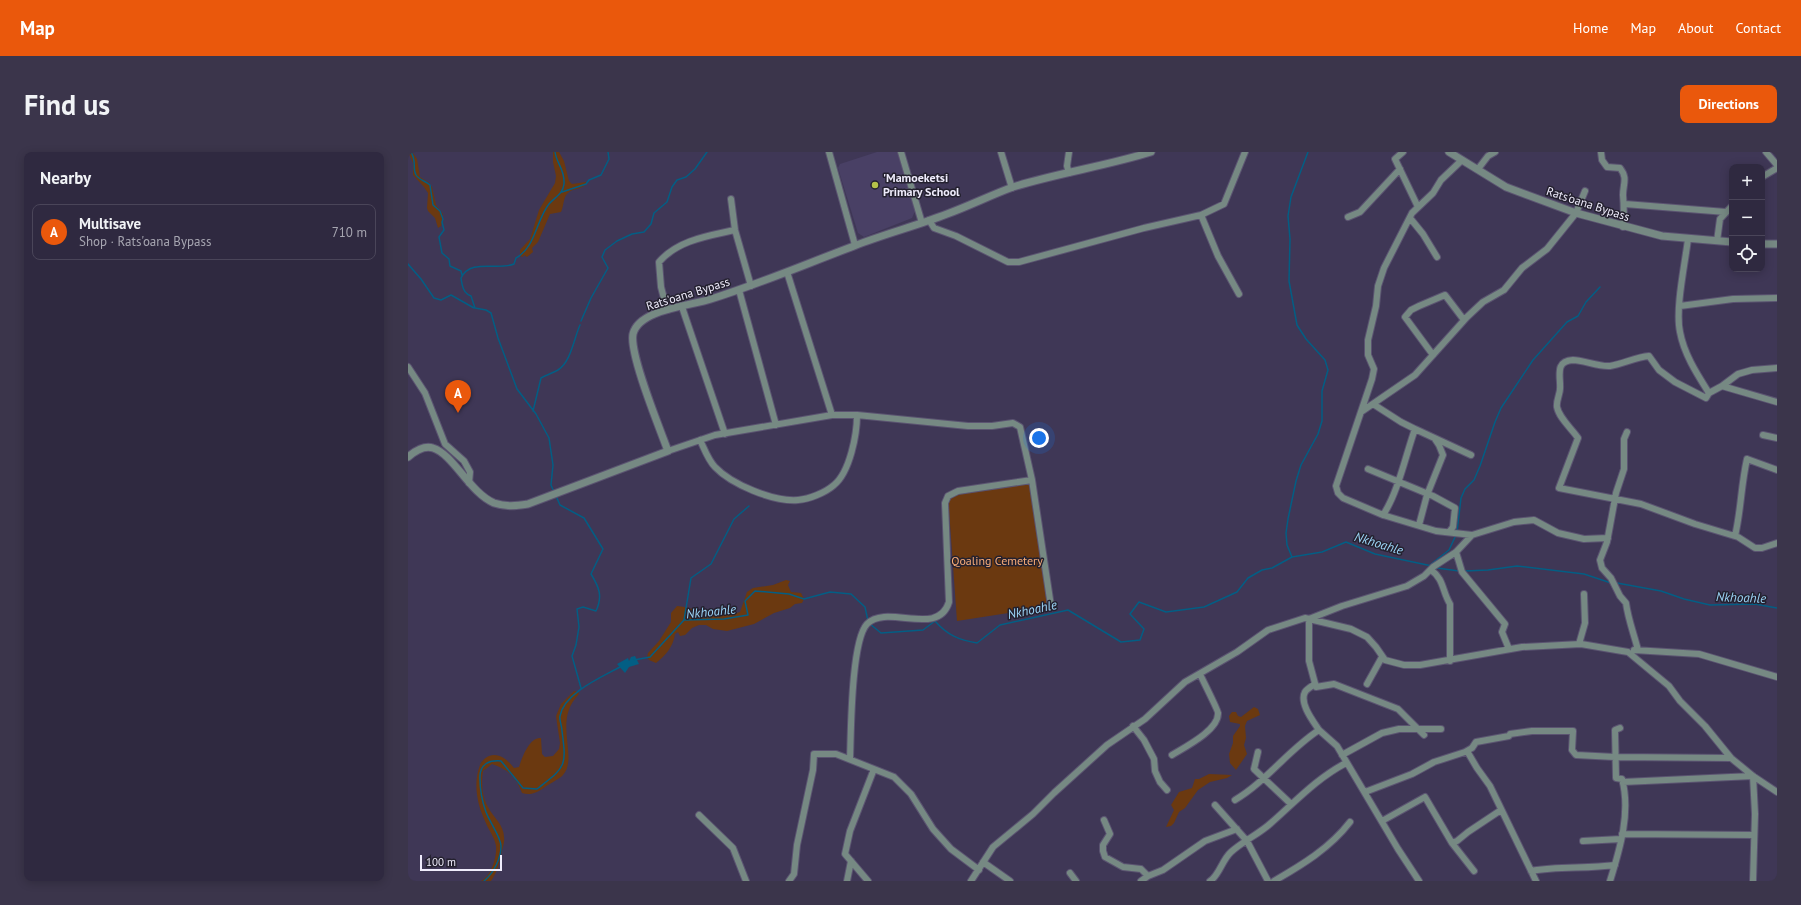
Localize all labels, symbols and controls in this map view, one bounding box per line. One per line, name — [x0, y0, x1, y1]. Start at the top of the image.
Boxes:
text: Map — [20, 16, 55, 40]
text: Home — [1573, 19, 1608, 37]
text: Map — [1630, 19, 1656, 37]
text: About — [1678, 19, 1714, 37]
text: Contact — [1736, 19, 1781, 37]
button: Directions — [1680, 85, 1777, 123]
text: Find us — [24, 86, 110, 123]
map controls — [1729, 164, 1765, 272]
button: + — [1729, 164, 1765, 200]
text: Nearby — [40, 167, 91, 189]
place label: 'Mamoeketsi Primary School — [883, 170, 960, 199]
marker: 'Mamoeketsi Primary School — [870, 180, 880, 190]
street label: Rats'oana Bypass — [1545, 183, 1632, 224]
button: − — [1729, 200, 1765, 236]
text: Multisave — [79, 214, 141, 233]
text: A — [50, 224, 58, 241]
text: 710 m — [332, 224, 367, 241]
text: Shop · Rats'oana Bypass — [79, 233, 211, 250]
button: locate — [1729, 236, 1765, 272]
street label: Rats'oana Bypass — [644, 274, 732, 313]
pin: A — [445, 380, 471, 413]
your location — [1029, 428, 1049, 448]
water label: Nkhoahle — [1352, 528, 1405, 559]
park label: Qoaling Cemetery — [951, 553, 1043, 568]
water label: Nkhoahle — [1716, 588, 1766, 607]
water label: Nkhoahle — [1006, 596, 1058, 623]
water label: Nkhoahle — [685, 600, 737, 623]
scale bar — [420, 853, 502, 872]
text: 100 m — [426, 855, 456, 869]

